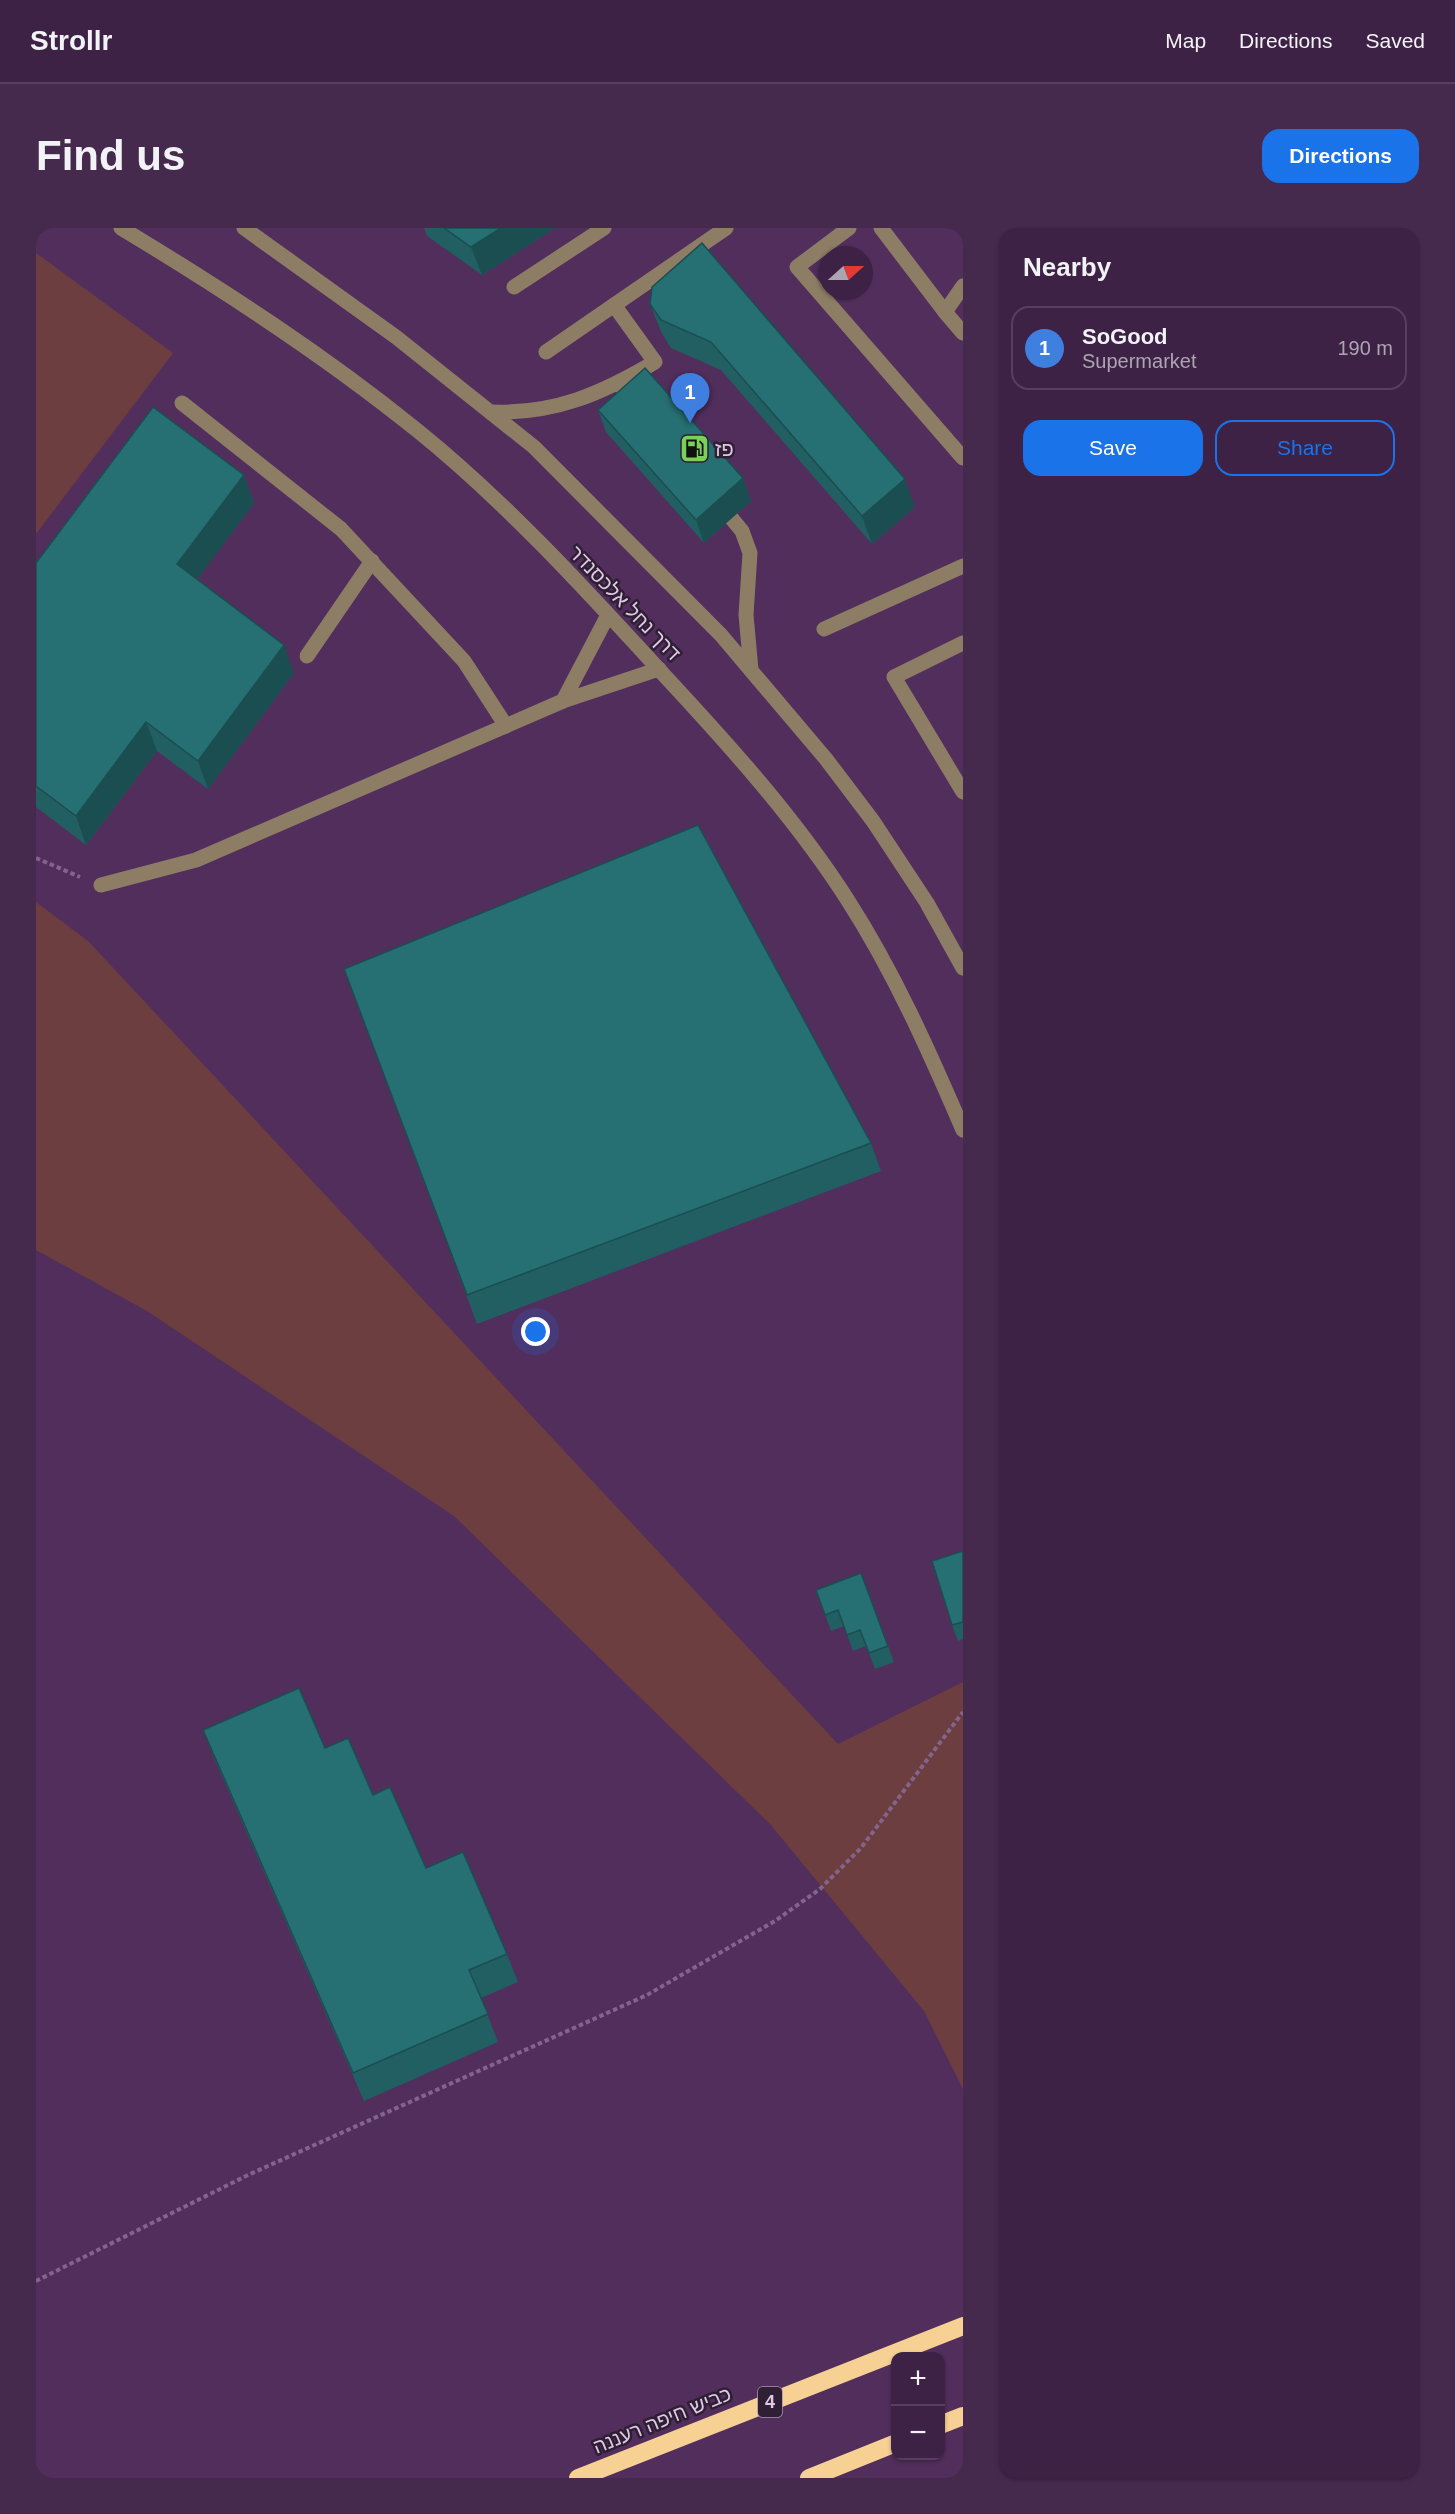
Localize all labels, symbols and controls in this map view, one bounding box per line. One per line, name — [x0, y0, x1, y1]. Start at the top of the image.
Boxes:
text: Strollr — [30, 25, 112, 56]
text: Map — [1165, 29, 1206, 52]
text: Directions — [1239, 29, 1332, 52]
text: Saved — [1365, 29, 1425, 52]
button: Directions — [1262, 129, 1419, 183]
text: Find us — [36, 132, 185, 179]
north arrow — [819, 246, 873, 300]
text: Nearby — [1023, 252, 1111, 282]
text: SoGood — [1082, 324, 1168, 349]
text: 1 — [1039, 337, 1050, 359]
text: 190 m — [1337, 337, 1393, 359]
text: Supermarket — [1082, 350, 1197, 372]
pin: 1 — [670, 374, 710, 423]
button: Save — [1023, 420, 1203, 476]
button: Share — [1215, 420, 1395, 476]
fuel station icon: פז — [678, 433, 710, 465]
place label: פז — [715, 438, 734, 460]
street label: דרך נחל אלכסנדר — [565, 541, 685, 665]
your location — [521, 1317, 550, 1346]
map controls — [891, 2352, 945, 2460]
button: + — [891, 2352, 945, 2406]
street label: כביש חיפה רעננה — [590, 2382, 734, 2458]
road number: 4 — [758, 2387, 782, 2417]
button: − — [891, 2406, 945, 2460]

